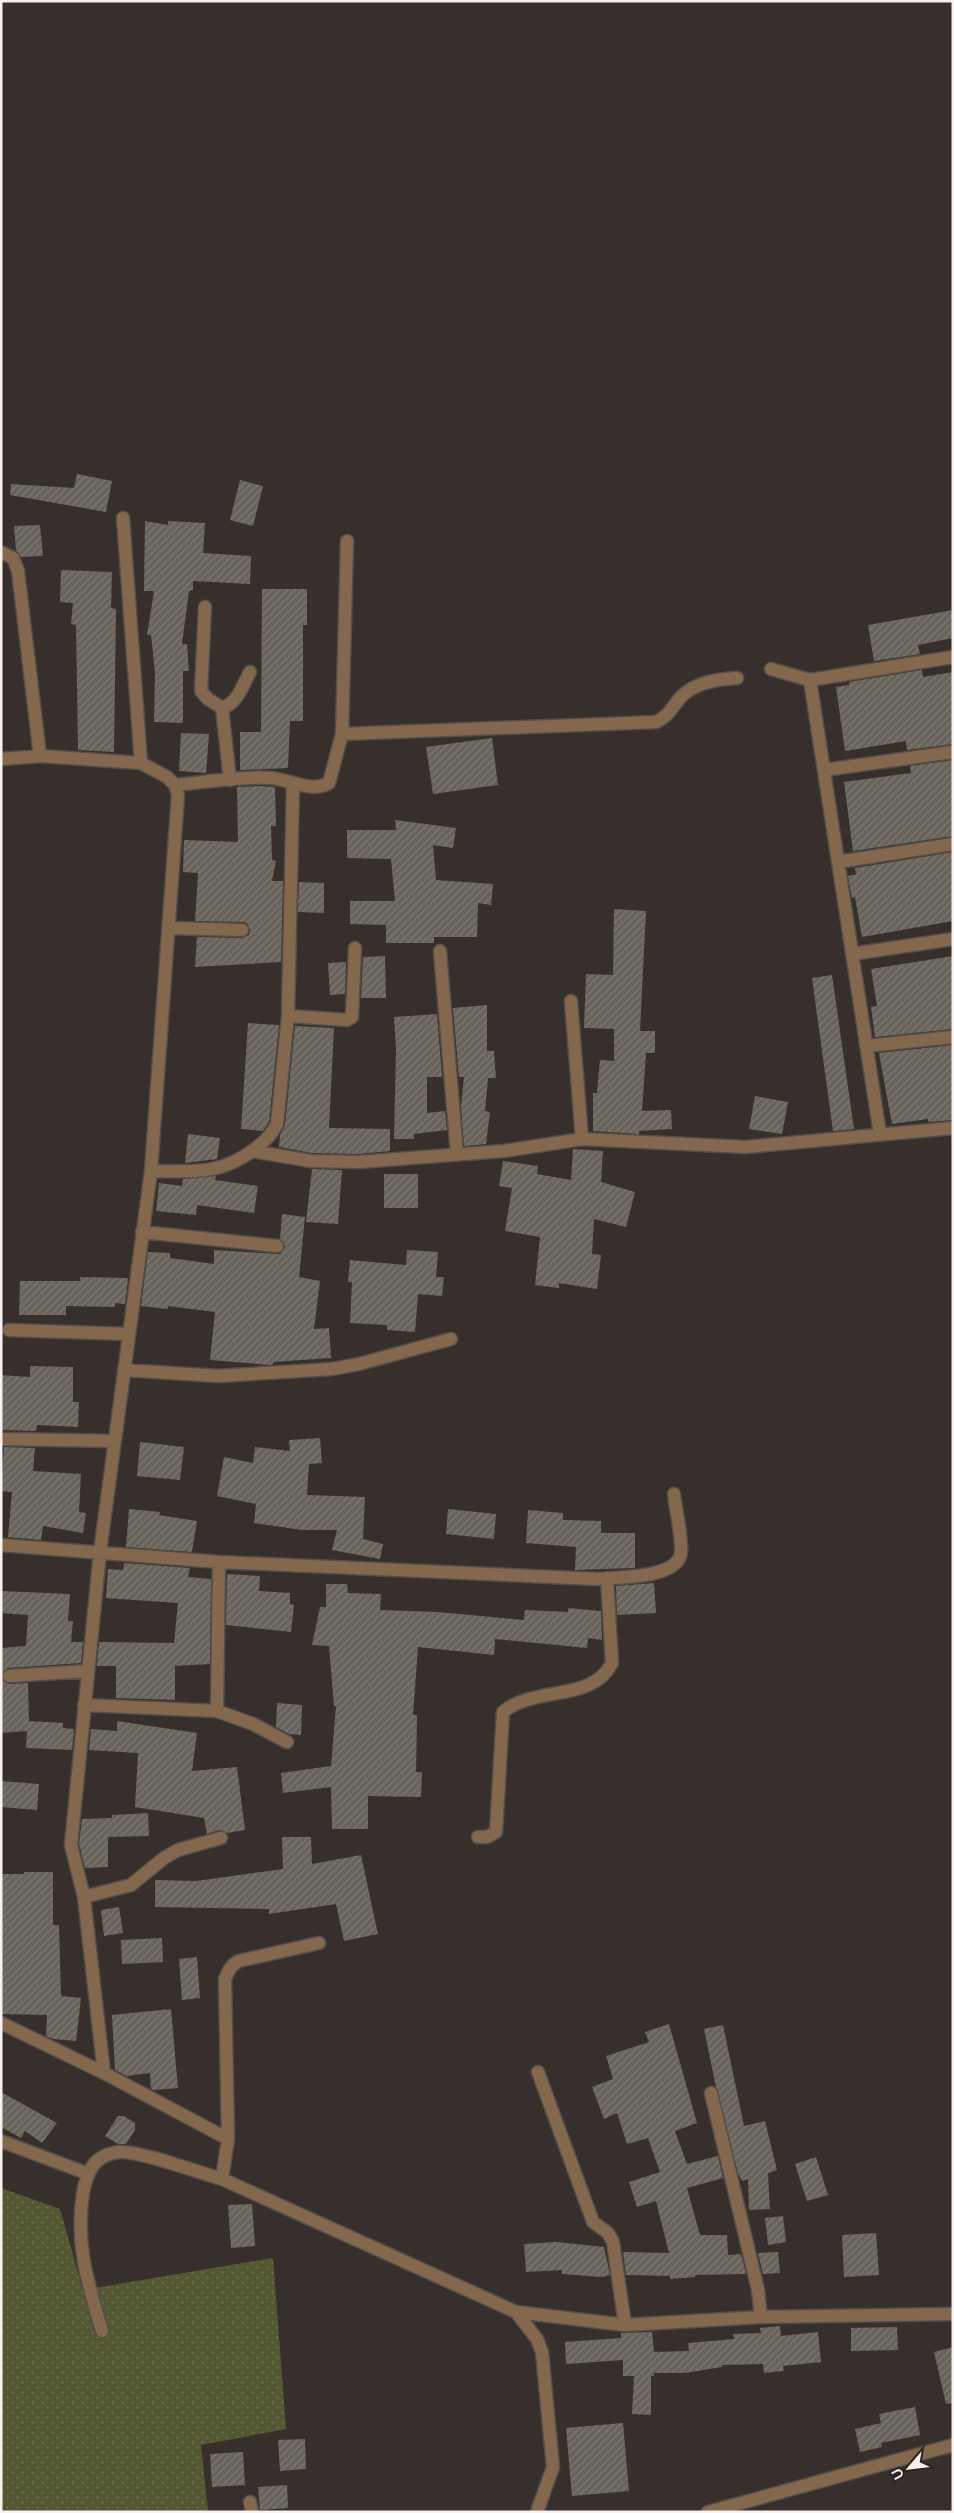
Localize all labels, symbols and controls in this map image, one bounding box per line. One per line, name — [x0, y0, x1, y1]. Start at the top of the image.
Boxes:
north arrow — [884, 2443, 934, 2493]
text: U — [887, 2466, 907, 2483]

